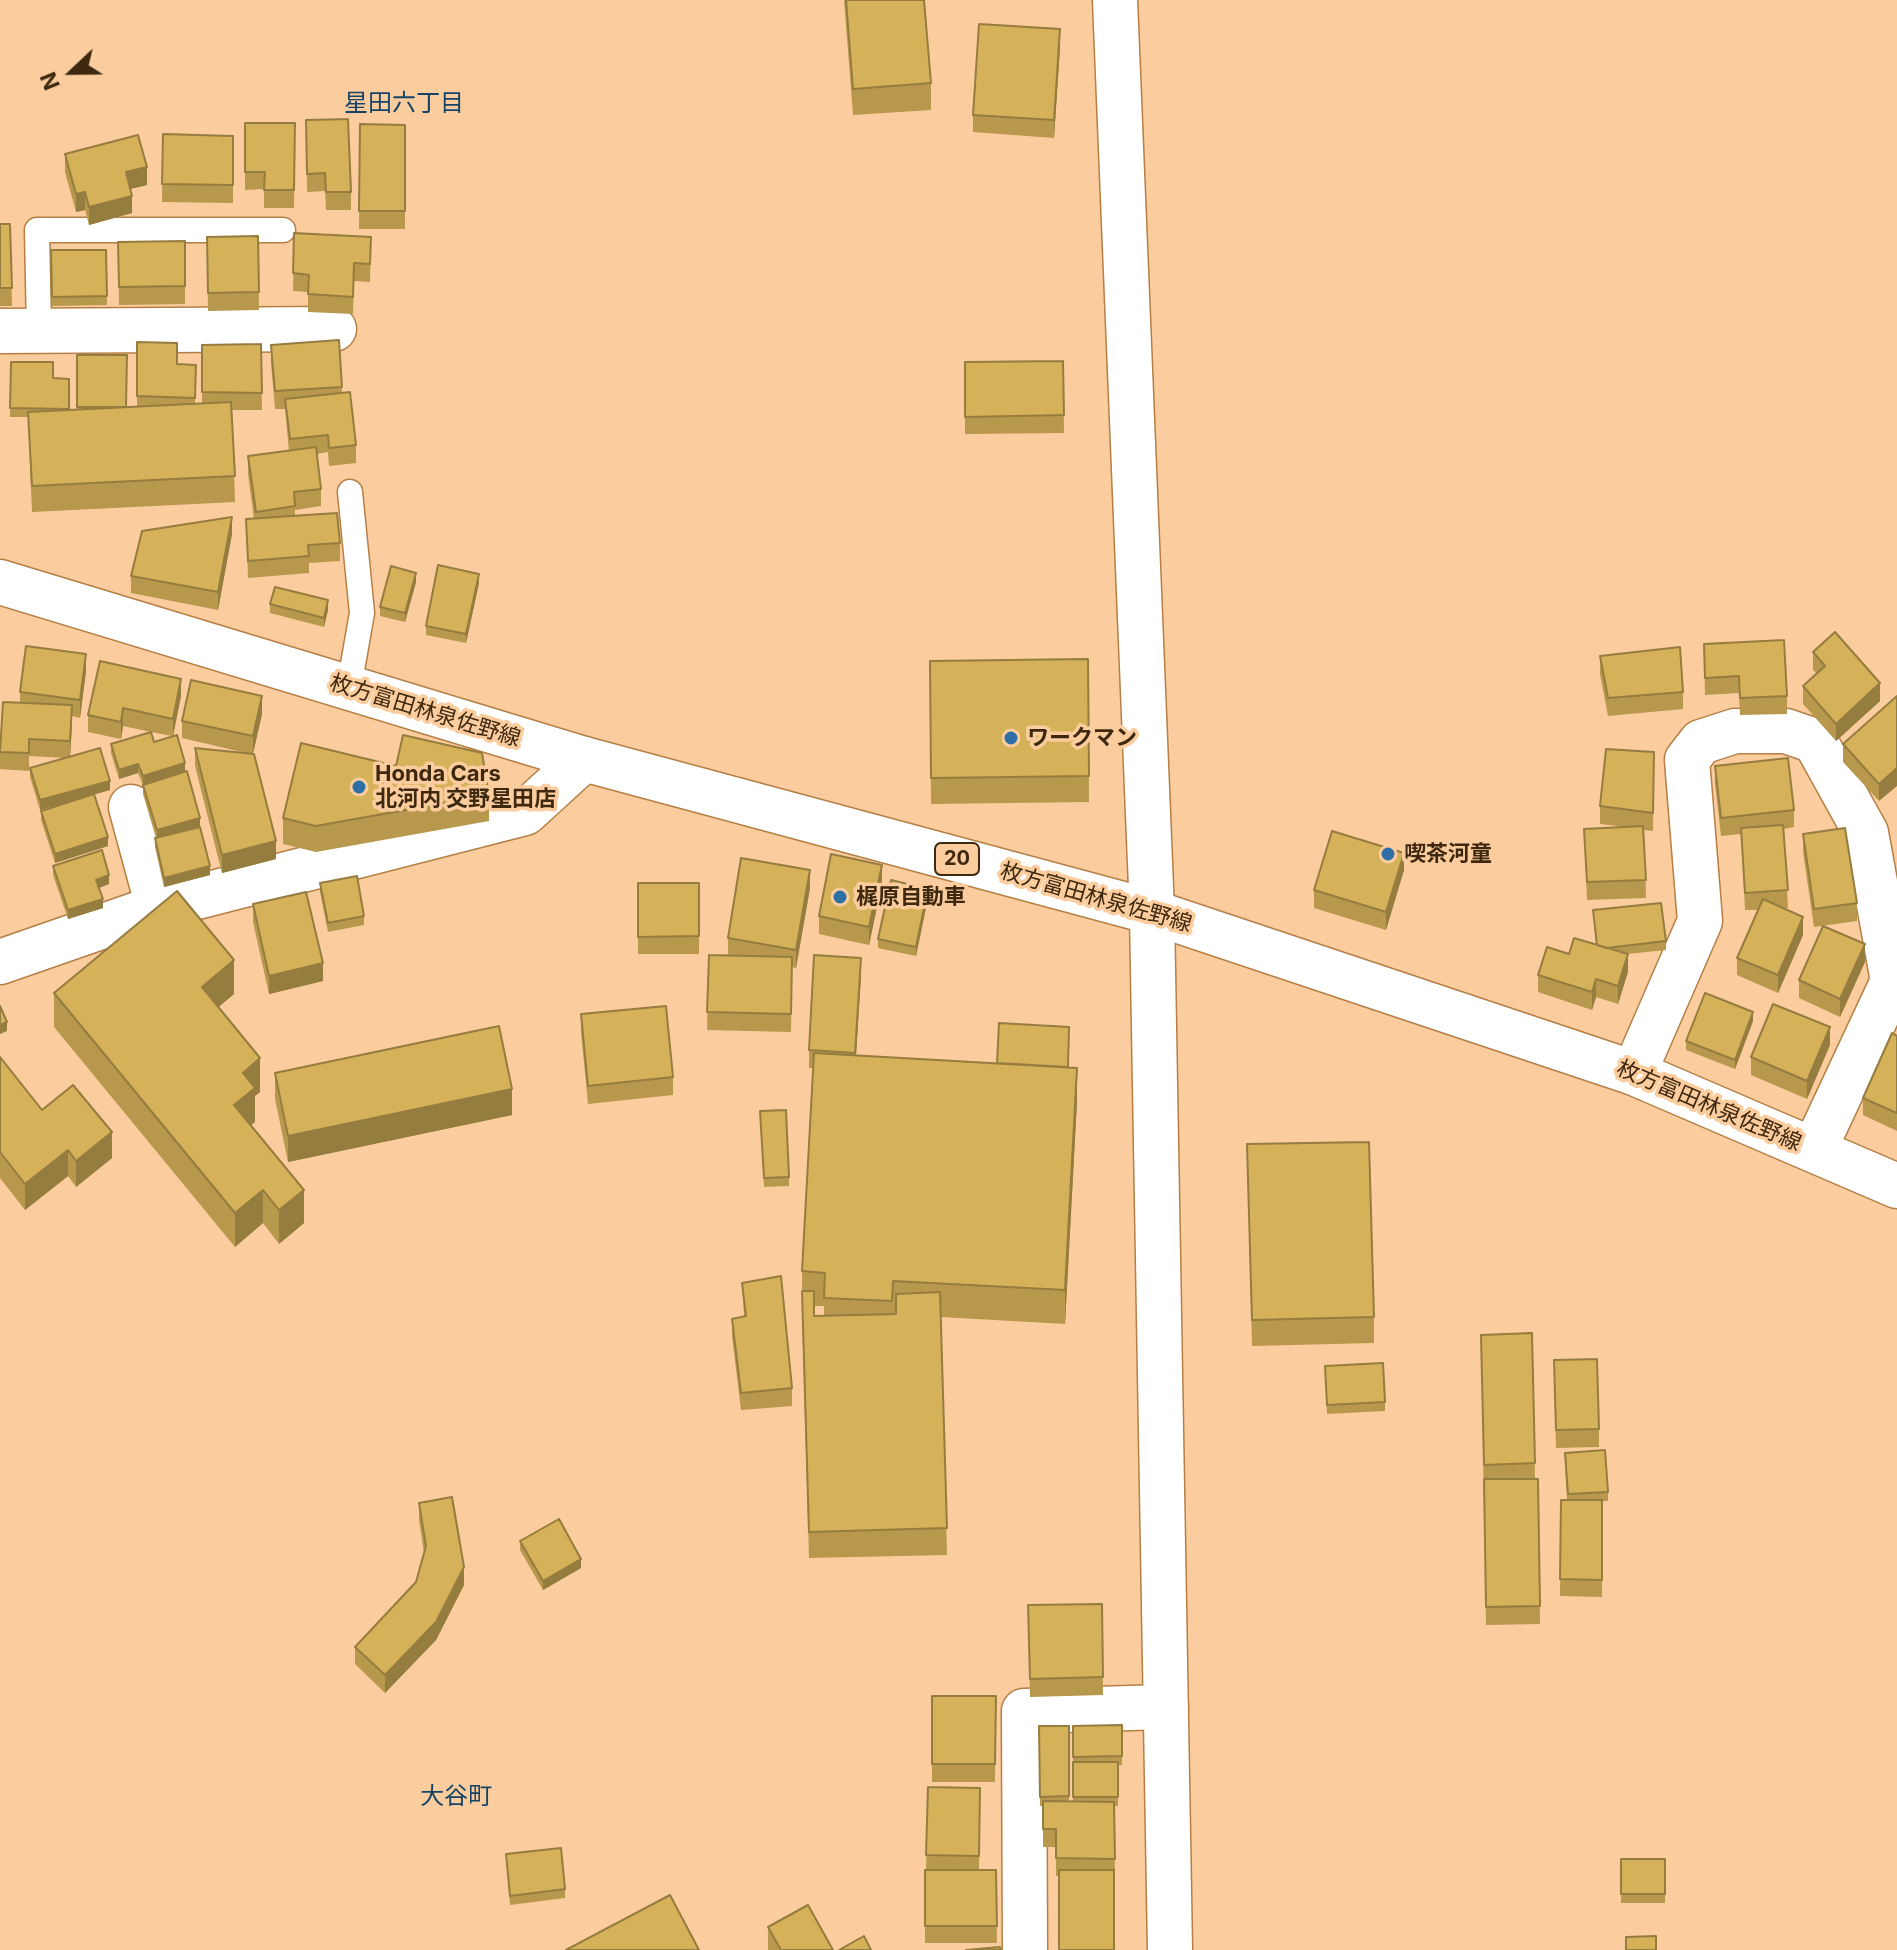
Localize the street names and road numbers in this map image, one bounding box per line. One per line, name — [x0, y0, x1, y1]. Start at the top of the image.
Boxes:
street label: 枚方富田林泉佐野線 — [326, 669, 524, 753]
road number: 20 — [935, 843, 979, 875]
street label: 枚方富田林泉佐野線 — [997, 858, 1195, 938]
street label: 枚方富田林泉佐野線 — [1613, 1055, 1805, 1157]

